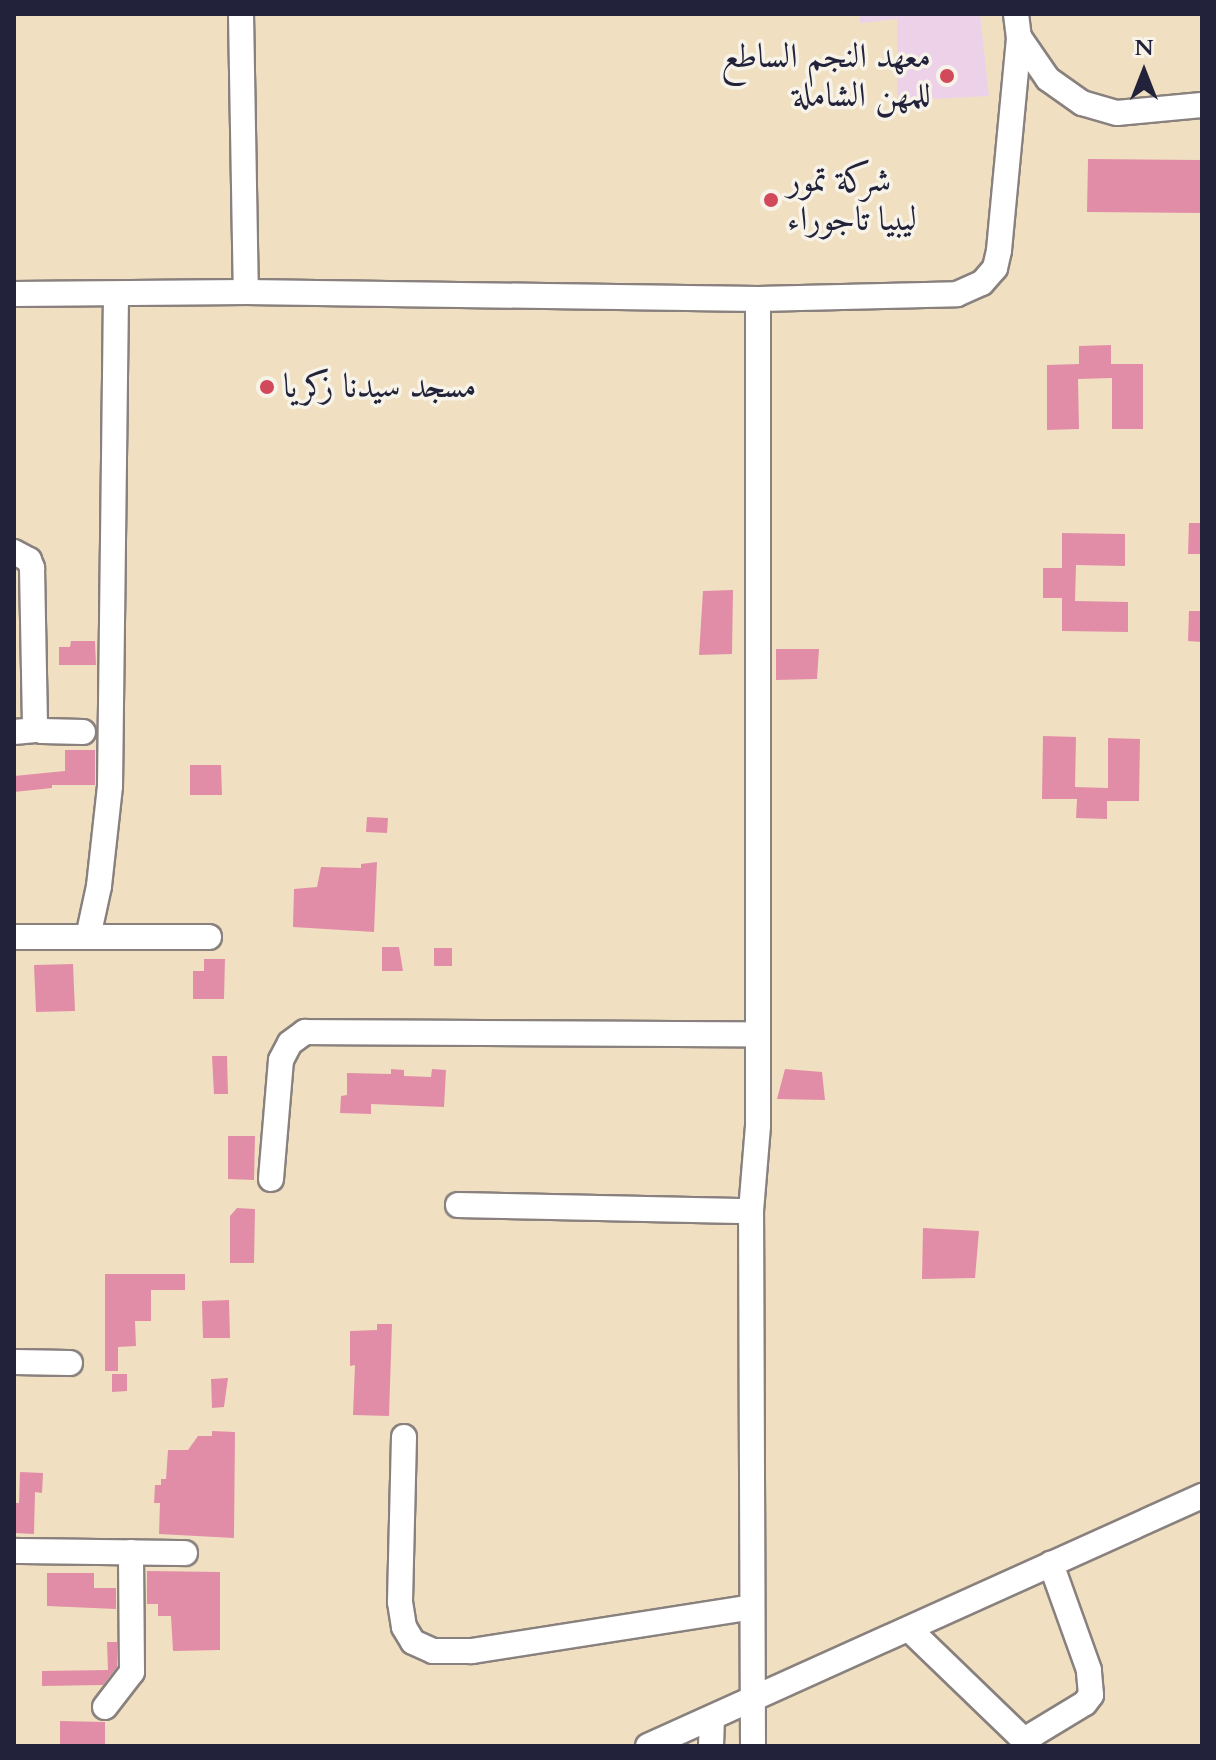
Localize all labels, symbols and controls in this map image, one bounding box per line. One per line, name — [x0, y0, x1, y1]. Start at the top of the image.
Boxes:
north arrow — [1104, 32, 1184, 112]
text: N — [1134, 33, 1154, 63]
place label: معهد النجم الساطع للمهن الشاملة — [721, 36, 931, 116]
marker: معهد النجم الساطع للمهن الشاملة — [938, 67, 956, 85]
place label: شركة تمور ليبيا تاجوراء — [787, 160, 917, 240]
marker: شركة تمور ليبيا تاجوراء — [762, 191, 780, 209]
place label: مسجد سيدنا زكريا — [283, 367, 476, 407]
marker: مسجد سيدنا زكريا — [258, 378, 276, 396]

